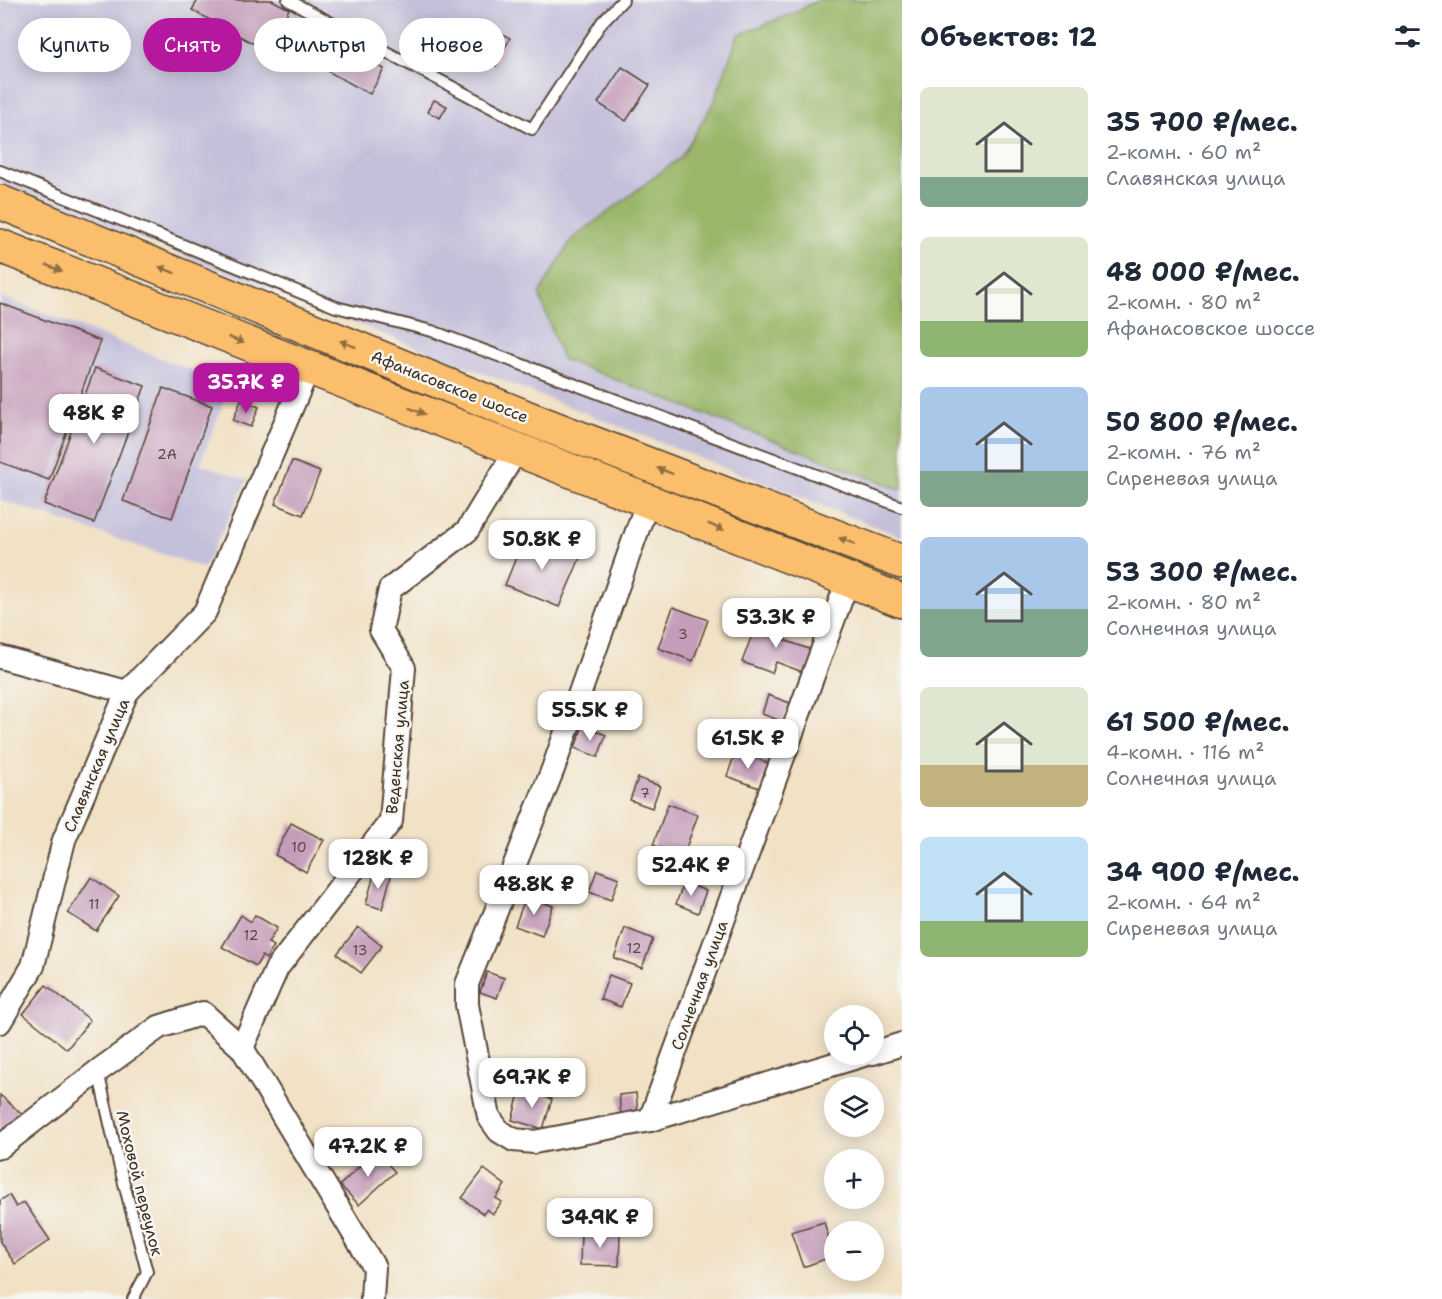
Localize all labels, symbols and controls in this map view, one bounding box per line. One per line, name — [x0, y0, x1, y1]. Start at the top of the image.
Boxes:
chip: Купить — [18, 18, 131, 72]
chip: Снять — [143, 18, 242, 72]
chip: Фильтры — [254, 18, 387, 72]
chip: Новое — [399, 18, 505, 72]
text: Объектов: 12 — [920, 19, 1097, 54]
icon: filters — [1391, 20, 1424, 53]
text: 35 700 ₽/мес. — [1106, 104, 1298, 139]
icon: home — [968, 111, 1040, 183]
text: 2-комн. · 60 m² — [1106, 139, 1261, 165]
text: Славянская улица — [1106, 165, 1286, 191]
text: 48 000 ₽/мес. — [1106, 254, 1300, 289]
icon: home — [968, 261, 1040, 333]
one-way arrow — [46, 263, 64, 273]
one-way arrow — [158, 265, 176, 275]
text: 2-комн. · 80 m² — [1106, 289, 1261, 315]
text: Афанасовское шоссе — [1106, 315, 1315, 341]
one-way arrow — [227, 335, 245, 345]
one-way arrow — [338, 339, 356, 349]
street label: Афанасовское шоссе — [368, 345, 531, 428]
pin: 35.7K ₽ — [191, 363, 301, 414]
text: 35.7K ₽ — [207, 369, 285, 395]
pin: 48K ₽ — [52, 394, 136, 445]
text: 48K ₽ — [63, 400, 125, 426]
text: 50 800 ₽/мес. — [1106, 404, 1298, 439]
one-way arrow — [408, 407, 426, 417]
icon: home — [968, 411, 1040, 483]
text: 2-комн. · 76 m² — [1106, 439, 1261, 465]
house number: 2А — [157, 445, 177, 463]
text: Сиреневая улица — [1106, 465, 1277, 491]
one-way arrow — [656, 466, 674, 476]
pin: 50.8K ₽ — [487, 520, 597, 571]
one-way arrow — [708, 522, 726, 532]
text: 50.8K ₽ — [502, 526, 582, 552]
one-way arrow — [838, 536, 856, 546]
text: 53 300 ₽/мес. — [1106, 554, 1298, 589]
icon: home — [968, 561, 1040, 633]
text: 2-комн. · 80 m² — [1106, 589, 1261, 615]
pin: 53.3K ₽ — [721, 598, 831, 649]
text: 53.3K ₽ — [736, 604, 816, 630]
text: Солнечная улица — [1106, 615, 1277, 641]
house number: 3 — [678, 625, 688, 643]
street label: Веденская улица — [381, 679, 414, 815]
pin: 55.5K ₽ — [535, 691, 645, 742]
street label: Славянская улица — [59, 695, 134, 835]
text: 55.5K ₽ — [552, 697, 628, 723]
text: 61 500 ₽/мес. — [1106, 704, 1290, 739]
icon: home — [968, 711, 1040, 783]
pin: 61.5K ₽ — [693, 719, 803, 770]
text: 61.5K ₽ — [711, 725, 785, 751]
text: 4-комн. · 116 m² — [1106, 739, 1265, 765]
text: Солнечная улица — [1106, 765, 1277, 791]
house number: 7 — [640, 784, 650, 802]
house number: 10 — [291, 838, 307, 856]
pin: 128K ₽ — [329, 839, 427, 890]
text: 128K ₽ — [343, 845, 413, 871]
pin: 52.4K ₽ — [636, 846, 746, 897]
text: 52.4K ₽ — [652, 852, 730, 878]
text: 34 900 ₽/мес. — [1106, 854, 1300, 889]
icon: home — [968, 861, 1040, 933]
pin: 48.8K ₽ — [479, 865, 589, 916]
text: 48.8K ₽ — [493, 871, 575, 897]
text: 2-комн. · 64 m² — [1106, 889, 1261, 915]
house number: 11 — [88, 895, 100, 913]
text: Сиреневая улица — [1106, 915, 1277, 941]
street label: Солнечная улица — [666, 917, 733, 1053]
house number: 12 — [244, 926, 258, 944]
house number: 12 — [627, 939, 641, 957]
house number: 13 — [353, 941, 367, 959]
map controls — [824, 1005, 884, 1281]
button: locate — [824, 1005, 884, 1065]
pin: 69.7K ₽ — [477, 1058, 587, 1109]
text: 69.7K ₽ — [493, 1064, 571, 1090]
button: layers — [824, 1077, 884, 1137]
street label: Моховой переулок — [111, 1108, 168, 1259]
pin: 47.2K ₽ — [313, 1127, 423, 1178]
text: 47.2K ₽ — [328, 1133, 408, 1159]
button: + — [824, 1149, 884, 1209]
pin: 34.9K ₽ — [545, 1198, 655, 1249]
text: 34.9K ₽ — [561, 1204, 639, 1230]
button: − — [824, 1221, 884, 1281]

